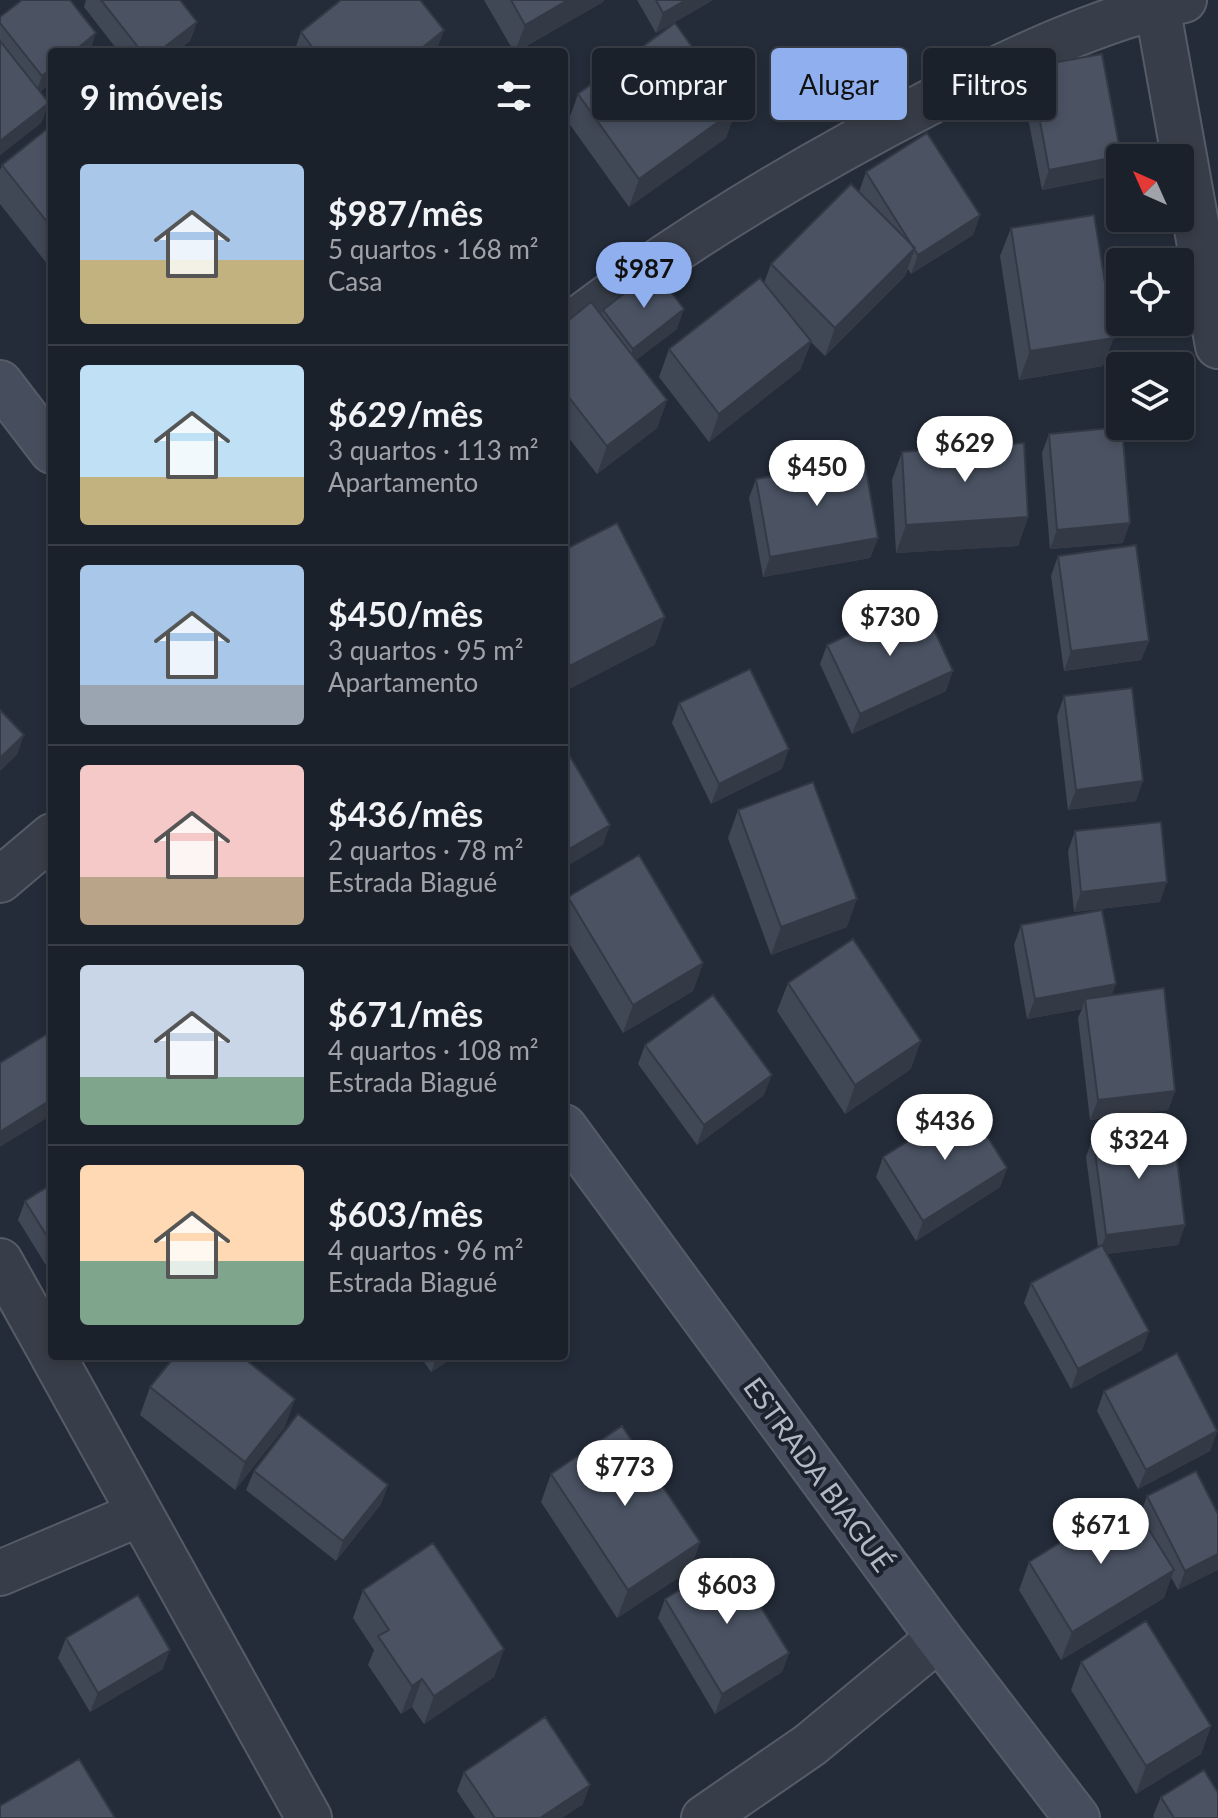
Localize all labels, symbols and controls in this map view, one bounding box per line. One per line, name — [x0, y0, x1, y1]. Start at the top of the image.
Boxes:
chip: Comprar — [592, 48, 755, 120]
chip: Alugar — [771, 48, 907, 120]
chip: Filtros — [923, 48, 1056, 120]
icon: filters — [492, 74, 536, 118]
text: 9 imóveis — [80, 76, 223, 117]
north arrow — [1106, 144, 1194, 232]
map controls — [1106, 144, 1194, 440]
text: $987/mês — [328, 192, 483, 233]
icon: home — [144, 196, 240, 292]
text: 5 quartos · 168 m² — [328, 233, 538, 265]
pin: $987 — [597, 242, 691, 310]
button: locate — [1106, 248, 1194, 336]
text: $987 — [614, 252, 674, 284]
text: Casa — [328, 265, 382, 297]
button: layers — [1106, 352, 1194, 440]
text: $629/mês — [328, 393, 483, 434]
icon: home — [144, 397, 240, 493]
pin: $629 — [918, 416, 1012, 484]
text: $629 — [935, 426, 995, 458]
text: 3 quartos · 113 m² — [328, 434, 538, 466]
pin: $450 — [770, 440, 864, 508]
text: $450 — [787, 450, 847, 482]
text: Apartamento — [328, 466, 478, 498]
pin: $730 — [843, 590, 937, 658]
text: $450/mês — [328, 593, 483, 634]
icon: home — [144, 597, 240, 693]
text: $730 — [860, 600, 920, 632]
text: 3 quartos · 95 m² — [328, 634, 523, 666]
text: Apartamento — [328, 666, 478, 698]
text: $436/mês — [328, 793, 483, 834]
icon: home — [144, 797, 240, 893]
text: 2 quartos · 78 m² — [328, 834, 523, 866]
text: Estrada Biagué — [328, 866, 497, 898]
text: $671/mês — [328, 993, 483, 1034]
icon: home — [144, 997, 240, 1093]
text: 4 quartos · 108 m² — [328, 1034, 538, 1066]
text: Estrada Biagué — [328, 1066, 497, 1098]
pin: $436 — [898, 1094, 992, 1162]
text: $436 — [915, 1104, 975, 1136]
pin: $324 — [1092, 1113, 1186, 1181]
text: $324 — [1109, 1123, 1169, 1155]
text: $603/mês — [328, 1193, 483, 1234]
icon: home — [144, 1197, 240, 1293]
text: 4 quartos · 96 m² — [328, 1234, 523, 1266]
text: Estrada Biagué — [328, 1266, 497, 1298]
street label: ESTRADA BIAGUÉ — [737, 1370, 901, 1578]
pin: $773 — [578, 1440, 672, 1508]
text: $773 — [595, 1450, 655, 1482]
pin: $671 — [1054, 1498, 1148, 1566]
text: $671 — [1071, 1508, 1131, 1540]
pin: $603 — [680, 1558, 774, 1626]
text: $603 — [697, 1568, 757, 1600]

